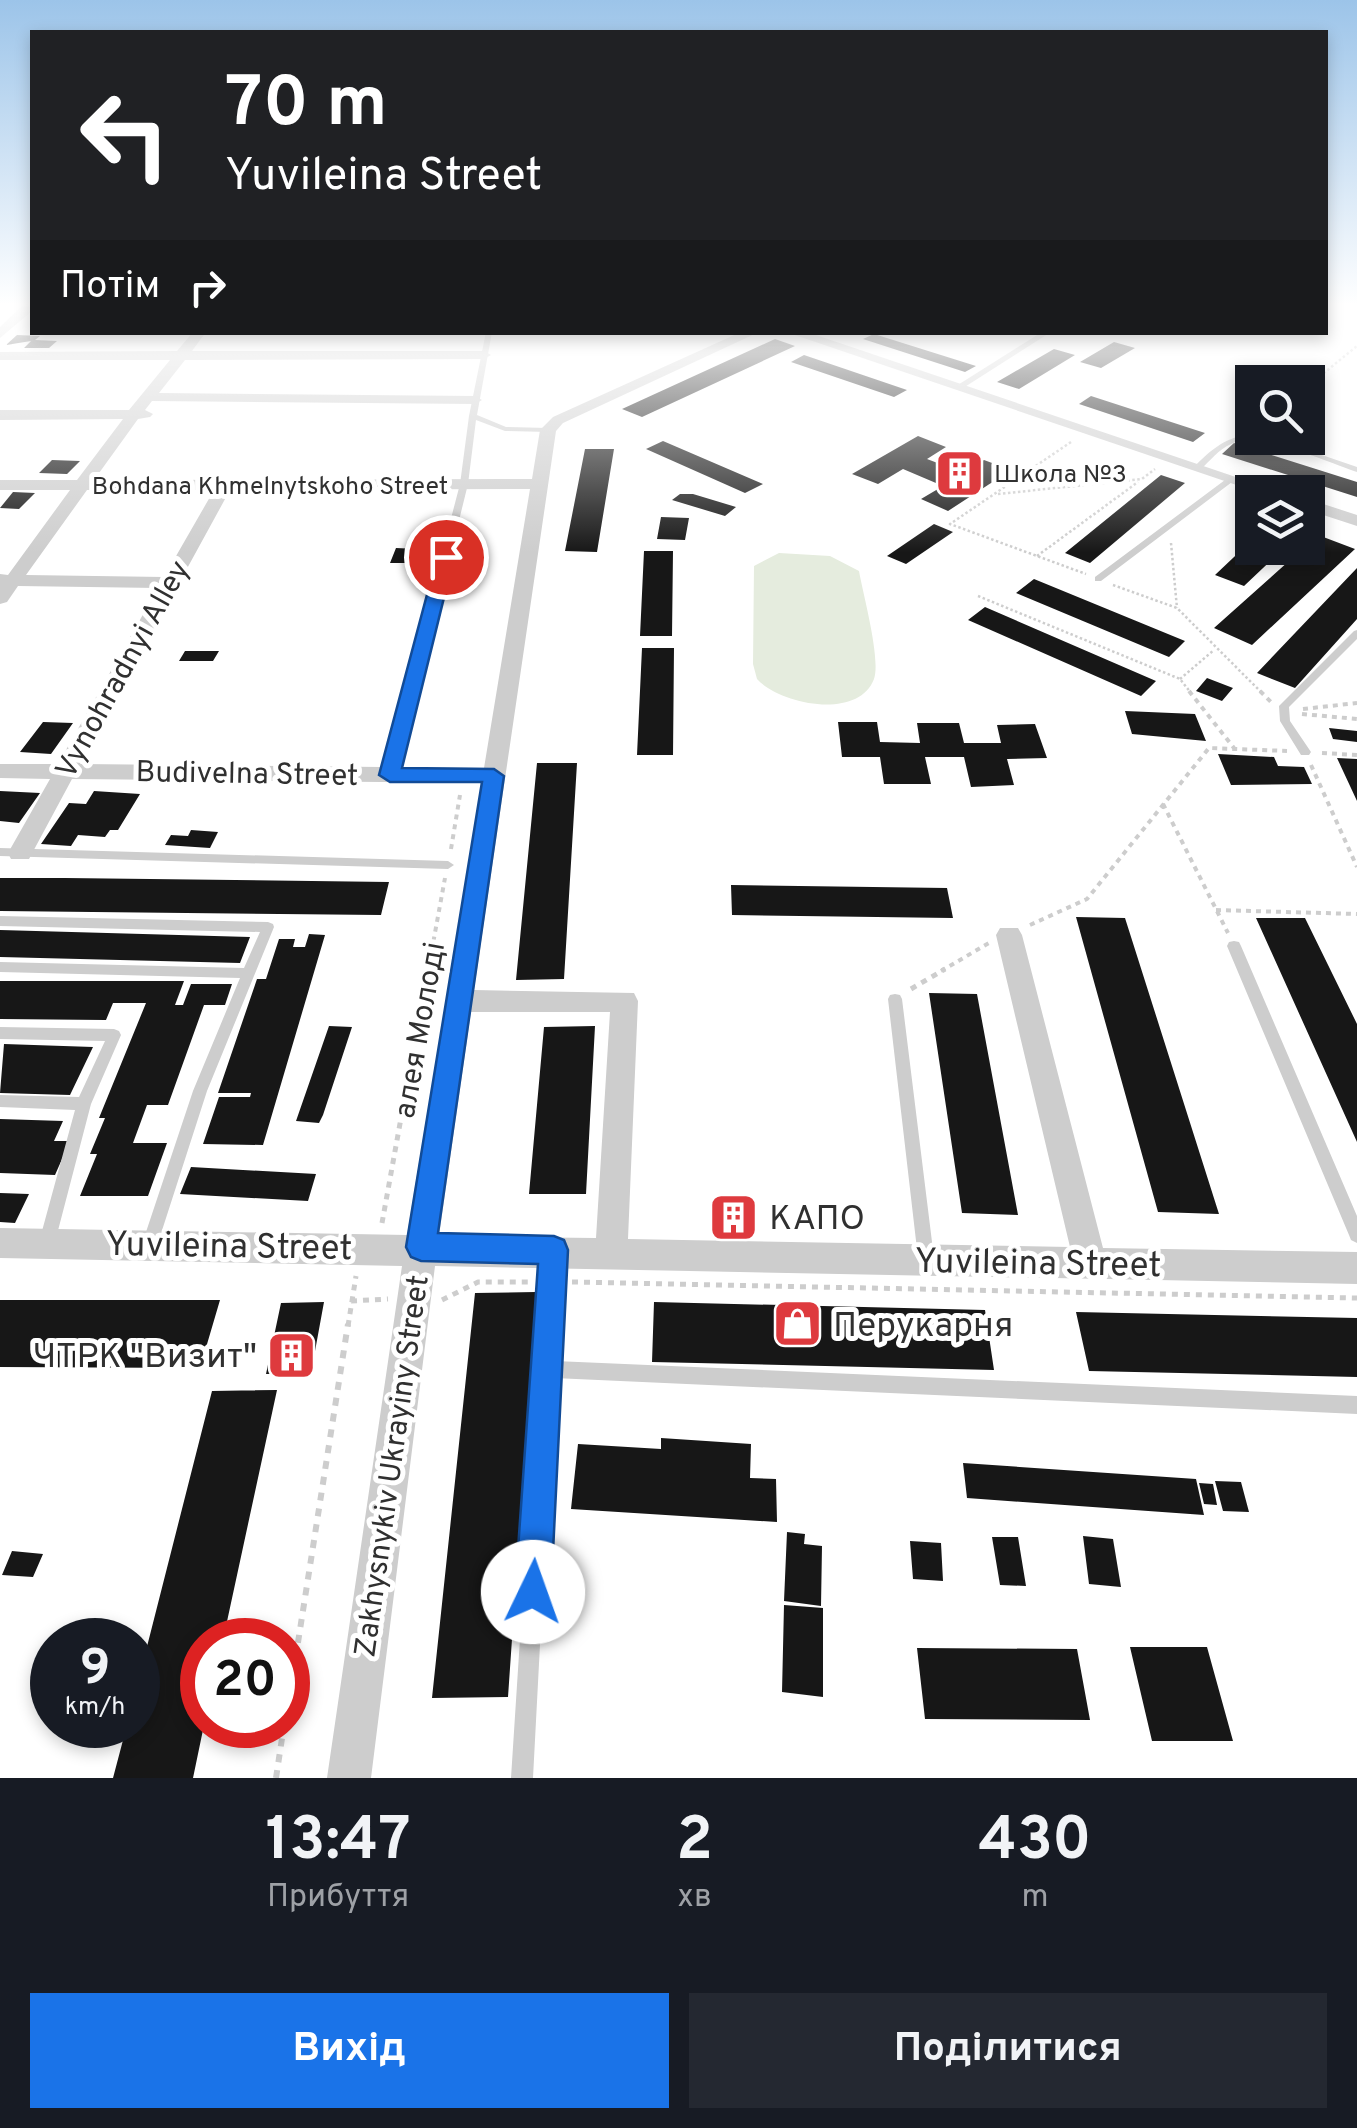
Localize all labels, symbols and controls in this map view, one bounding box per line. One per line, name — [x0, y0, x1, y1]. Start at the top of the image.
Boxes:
text: 70 m — [225, 62, 388, 151]
icon: left — [60, 70, 190, 200]
text: Yuvileina Street — [225, 149, 542, 206]
icon: right — [180, 260, 235, 315]
text: Потім — [60, 263, 160, 312]
map controls — [1235, 365, 1325, 565]
button: search — [1235, 365, 1325, 455]
building icon: Школа №3 — [933, 447, 985, 499]
place label: Школа №3 — [994, 460, 1127, 492]
street label: Bohdana Khmelnytskoho Street — [92, 472, 448, 504]
button: layers — [1235, 475, 1325, 565]
pin — [404, 515, 489, 600]
icon: arrive — [419, 530, 474, 585]
street label: Vynohradnyi Alley — [49, 555, 199, 786]
street label: Budivelna Street — [135, 755, 359, 796]
street label: алея Молоді — [388, 939, 455, 1121]
building icon: КАПО — [708, 1191, 760, 1243]
place label: КАПО — [769, 1198, 865, 1242]
street label: Yuvileina Street — [105, 1224, 353, 1272]
street label: Yuvileina Street — [914, 1241, 1162, 1289]
street label: Zakhysnykiv Ukrayiny Street — [348, 1273, 439, 1660]
shop icon: Перукарня — [772, 1298, 824, 1350]
place label: Перукарня — [833, 1305, 1013, 1349]
building icon: ЧТРК "Визит" — [266, 1329, 318, 1381]
place label: ЧТРК "Визит" — [32, 1336, 257, 1380]
position arrow — [481, 1540, 585, 1644]
speed limit sign: 20 — [180, 1618, 310, 1748]
text: 9 — [80, 1639, 110, 1702]
text: km/h — [65, 1692, 125, 1724]
text: 13:47 — [265, 1805, 411, 1881]
text: 2 — [676, 1805, 713, 1881]
text: 430 — [978, 1805, 1091, 1881]
text: Прибуття — [267, 1878, 409, 1918]
text: хв — [677, 1878, 712, 1918]
text: m — [1021, 1878, 1049, 1918]
button: Вихід — [30, 1993, 669, 2108]
button: Поділитися — [689, 1993, 1327, 2108]

